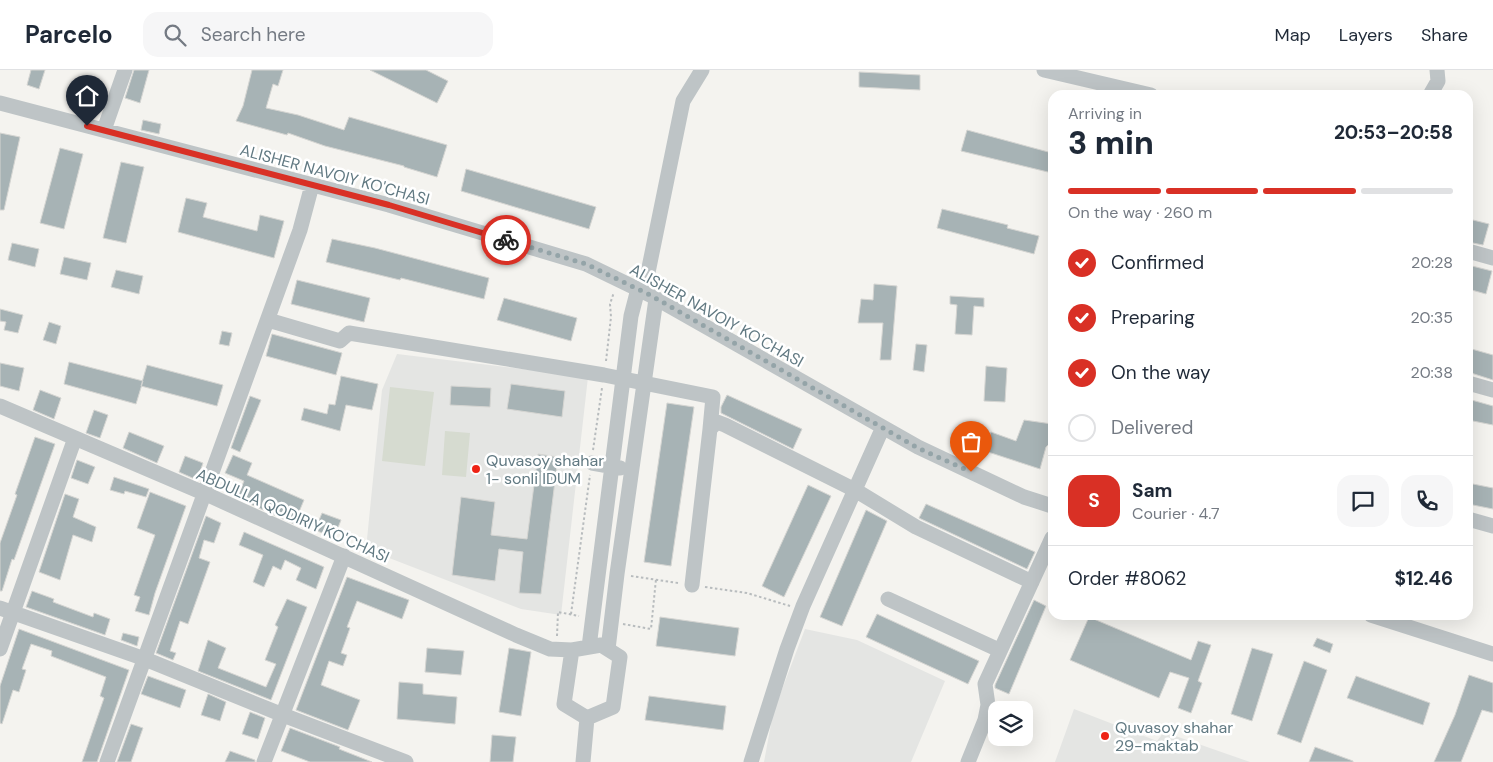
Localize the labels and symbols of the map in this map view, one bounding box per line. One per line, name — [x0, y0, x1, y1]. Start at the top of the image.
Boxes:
pin — [66, 75, 108, 126]
street label: ALISHER NAVOIY KO'CHASI — [238, 139, 432, 210]
courier — [481, 215, 531, 265]
street label: ALISHER NAVOIY KO'CHASI — [626, 259, 807, 372]
pin — [950, 421, 992, 472]
place label: Quvasoy shahar 1- sonli IDUM — [486, 450, 604, 489]
street label: ABDULLA QODIRIY KO'CHASI — [193, 463, 393, 568]
marker: Quvasoy shahar 1- sonli IDUM — [470, 463, 482, 475]
place label: Quvasoy shahar 29-maktab — [1115, 717, 1233, 756]
marker: Quvasoy shahar 29-maktab — [1099, 730, 1111, 742]

